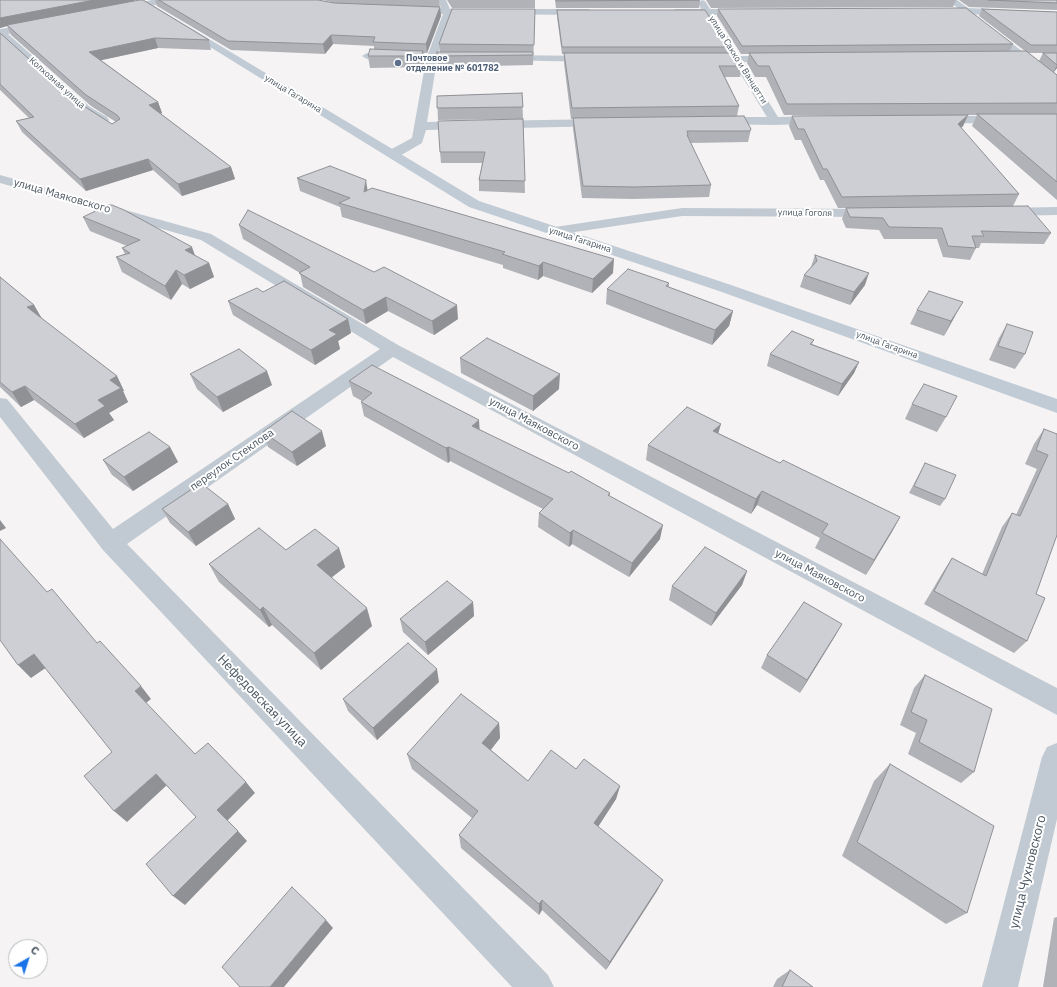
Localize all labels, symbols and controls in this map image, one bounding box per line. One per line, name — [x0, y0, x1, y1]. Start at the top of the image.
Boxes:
street label: улица Сакко и Ванцетти — [706, 14, 770, 106]
place label: Почтовое отделение № 601782 — [406, 53, 499, 74]
street label: Колхозная улица — [27, 55, 87, 111]
marker: Почтовое отделение № 601782 — [393, 58, 403, 68]
street label: улица Гагарина — [262, 73, 324, 115]
street label: улица Маяковского — [12, 176, 112, 216]
street label: улица Гоголя — [778, 207, 832, 219]
street label: улица Гагарина — [548, 225, 612, 255]
street label: улица Гагарина — [855, 329, 919, 361]
street label: улица Маяковского — [487, 395, 581, 453]
street label: переулок Стеклова — [188, 426, 276, 494]
street label: улица Маяковского — [773, 547, 867, 605]
street label: Нефедовская улица — [214, 652, 310, 750]
street label: улица Чухновского — [1006, 814, 1050, 930]
north arrow — [8, 939, 48, 979]
text: С — [28, 943, 42, 958]

